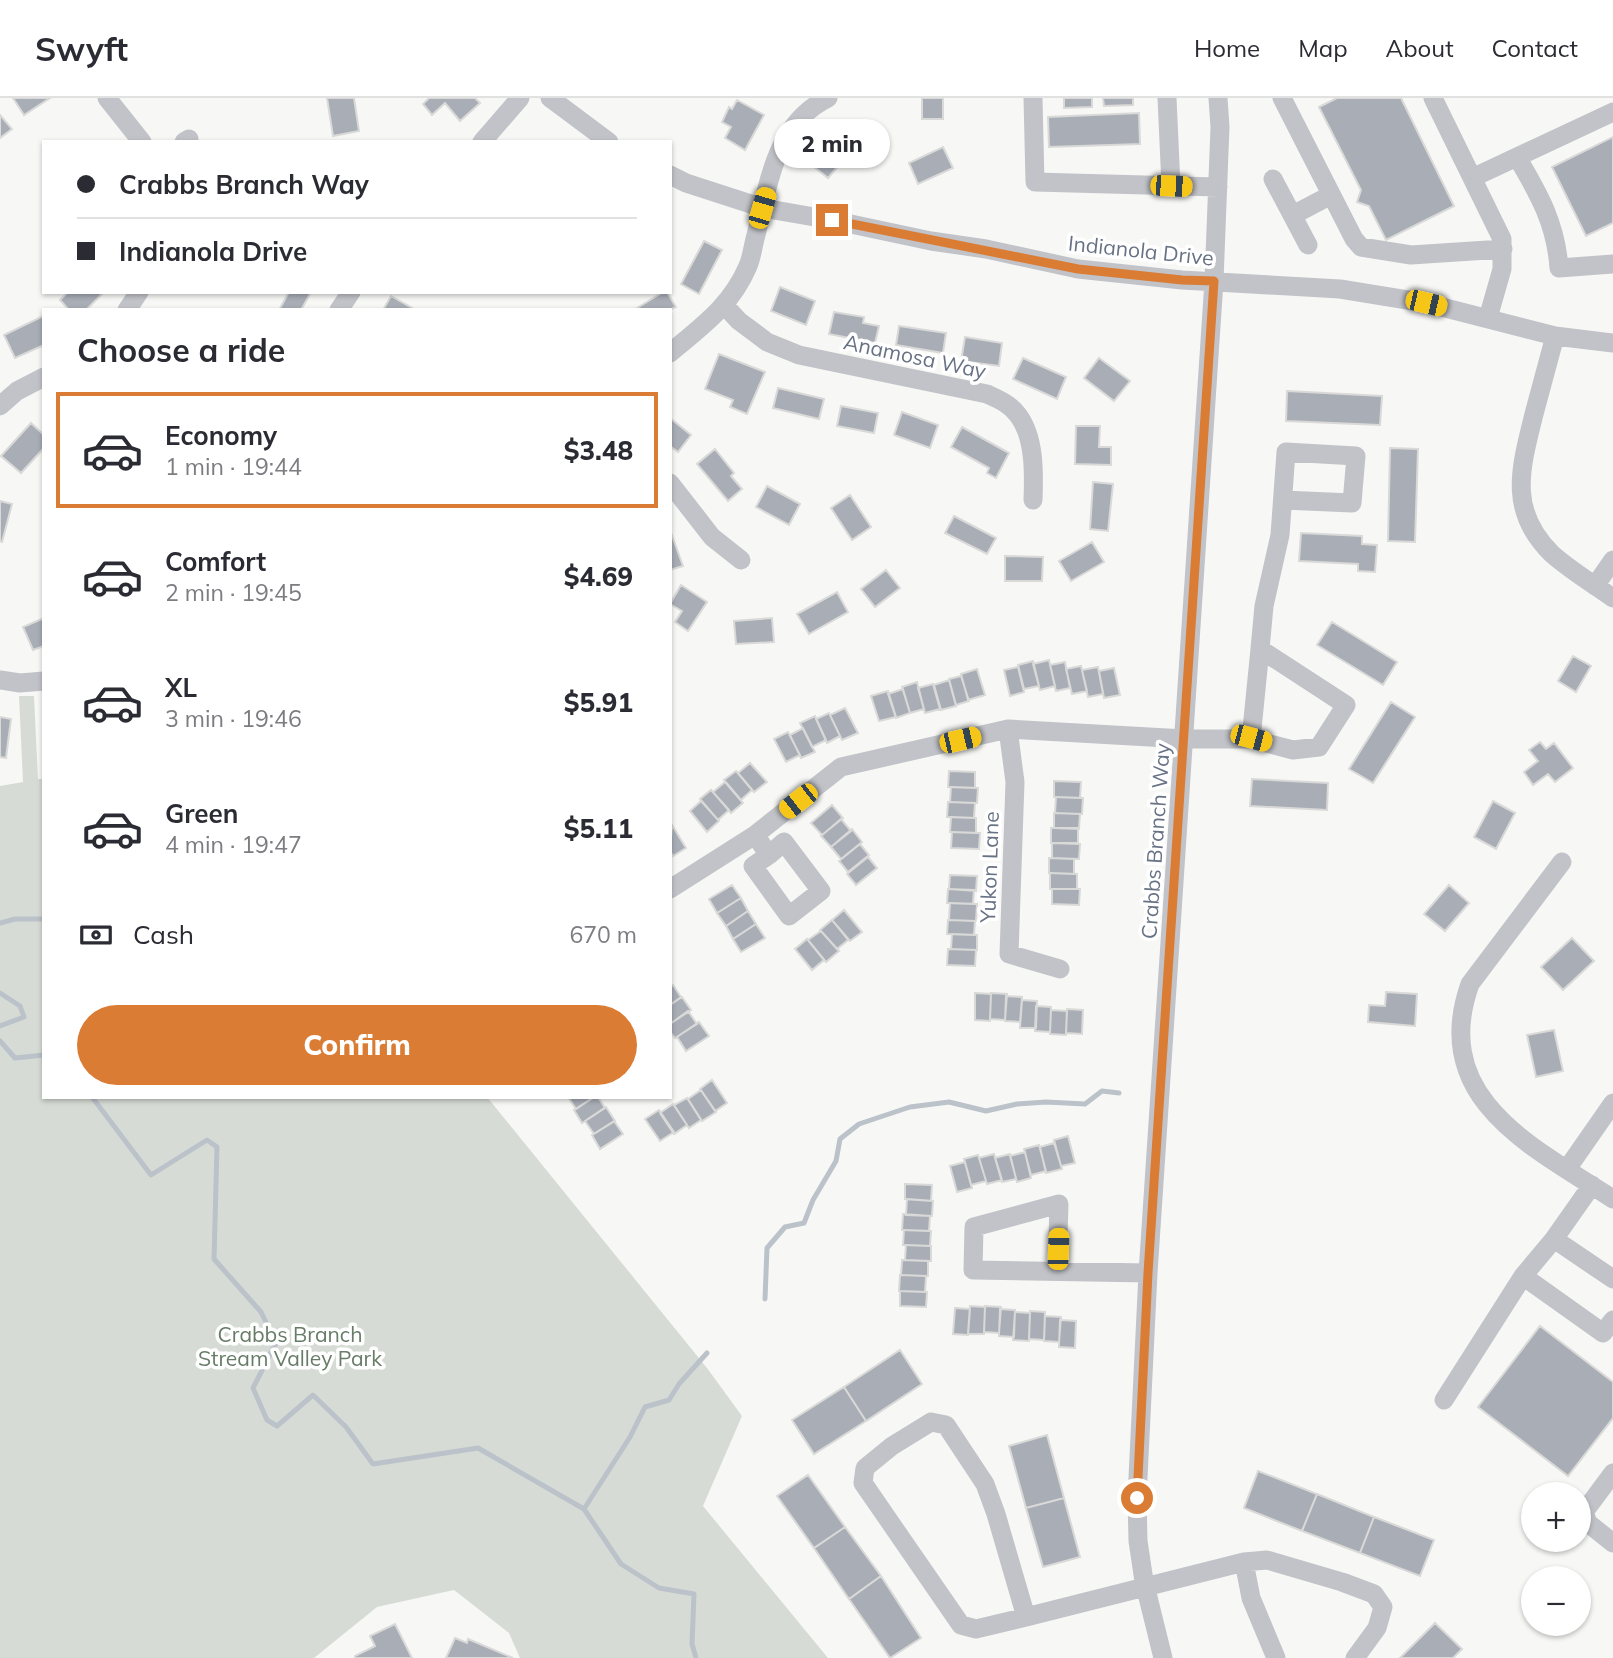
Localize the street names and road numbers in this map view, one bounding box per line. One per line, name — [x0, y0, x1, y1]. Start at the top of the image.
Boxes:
street label: Indianola Drive — [1067, 229, 1215, 271]
street label: Anamosa Way — [841, 328, 989, 384]
street label: Crabbs Branch Way — [1135, 742, 1175, 940]
street label: Yukon Lane — [974, 811, 1004, 924]

